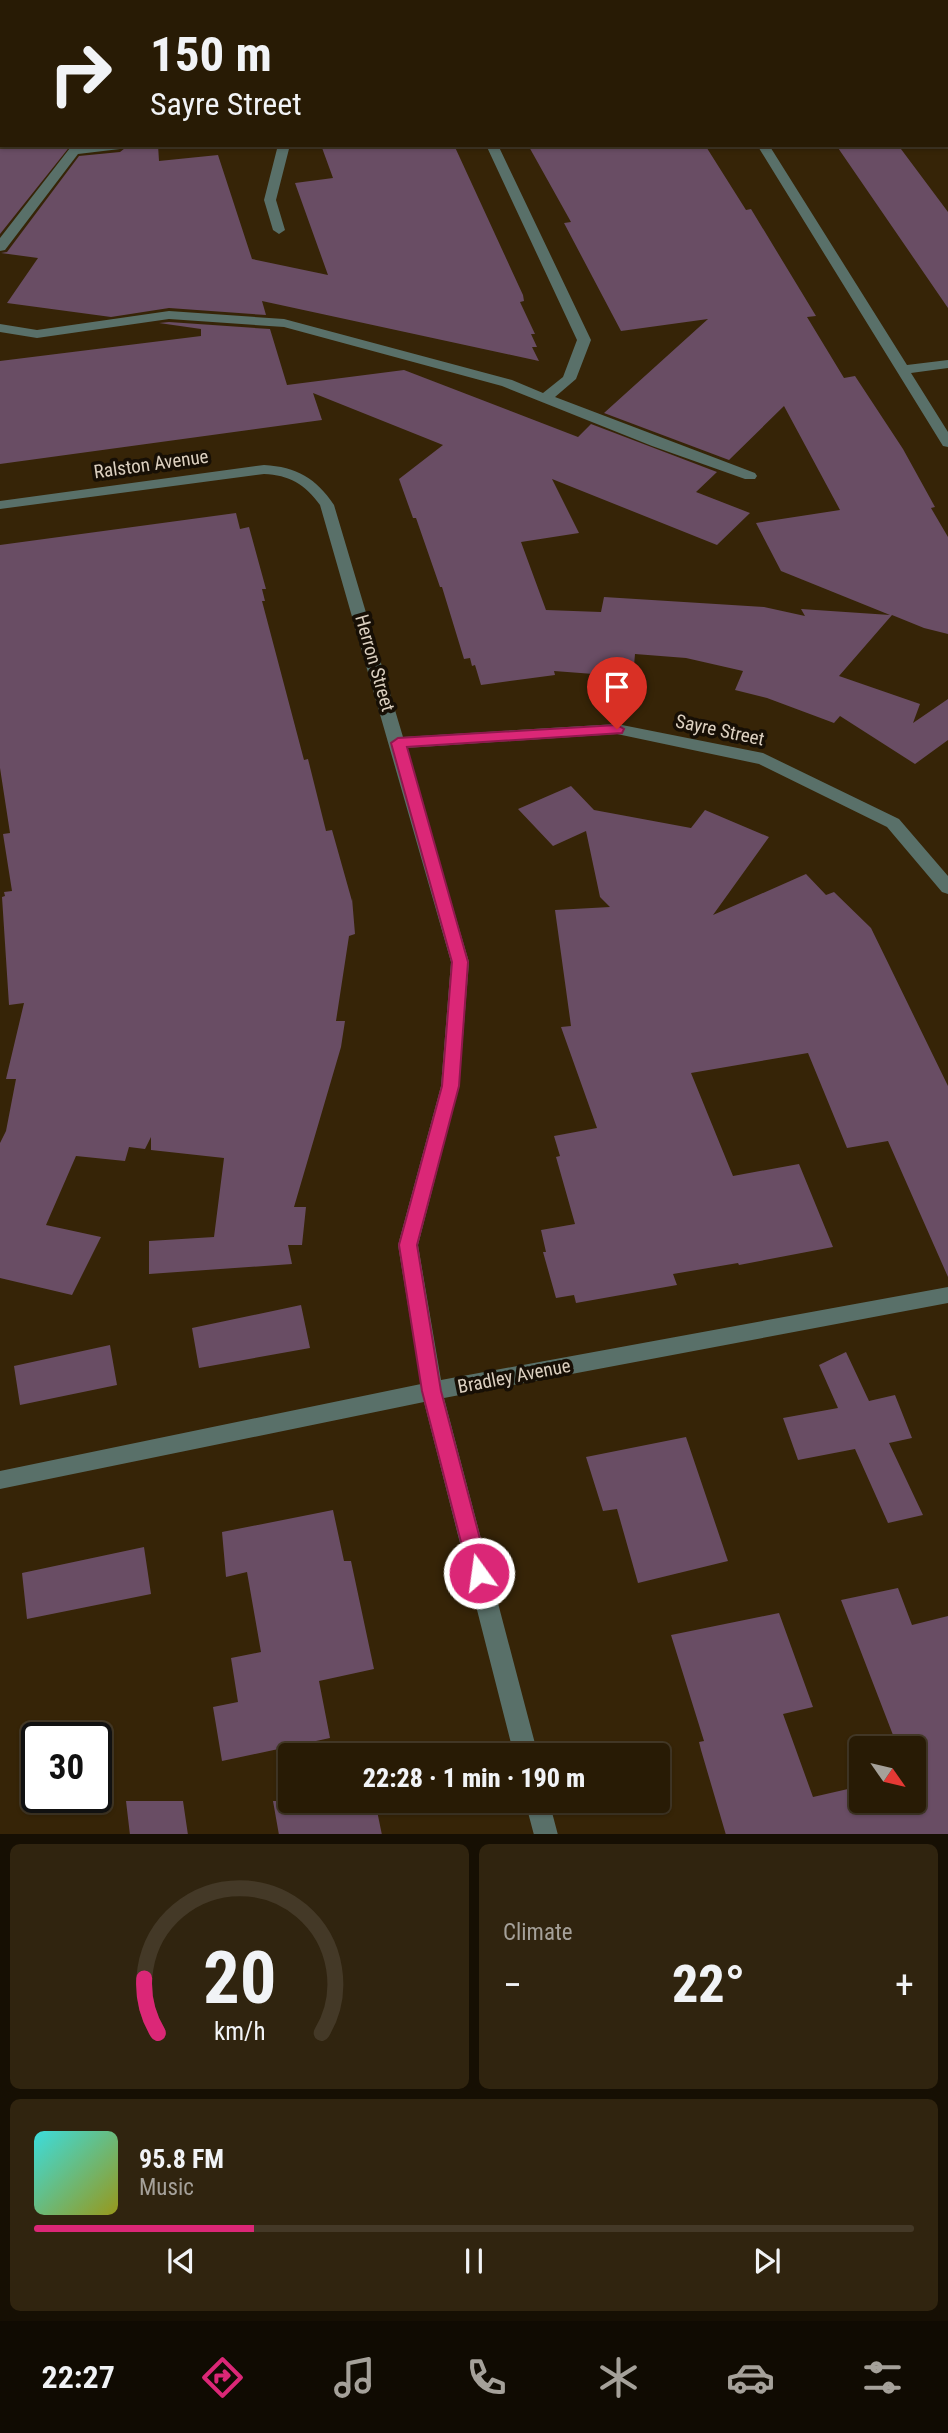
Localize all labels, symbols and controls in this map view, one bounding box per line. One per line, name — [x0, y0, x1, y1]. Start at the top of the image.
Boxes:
text: 150 m — [150, 26, 272, 83]
icon: right — [35, 28, 126, 119]
text: Sayre Street — [150, 85, 302, 123]
street label: Ralston Avenue — [92, 445, 210, 483]
street label: Herron Street — [350, 612, 400, 714]
pin — [587, 657, 647, 729]
icon: arrive — [598, 668, 636, 706]
street label: Sayre Street — [674, 709, 766, 751]
street label: Bradley Avenue — [456, 1354, 572, 1398]
position arrow — [442, 1536, 516, 1610]
speed limit sign: 30 — [21, 1722, 112, 1813]
north arrow — [849, 1736, 926, 1813]
map controls — [849, 1736, 926, 1813]
text: 22:28 · 1 min · 190 m — [363, 1763, 585, 1793]
text: Climate — [503, 1919, 573, 1946]
text: 20 — [203, 1935, 276, 2021]
text: 22° — [672, 1954, 745, 2015]
text: − — [503, 1963, 522, 2007]
text: + — [895, 1963, 914, 2007]
text: km/h — [214, 2016, 265, 2045]
text: 95.8 FM — [139, 2144, 224, 2174]
text: Music — [139, 2174, 194, 2201]
icon: previous — [162, 2242, 200, 2280]
icon: pause — [455, 2242, 493, 2280]
icon: next — [748, 2242, 786, 2280]
icon: directions — [198, 2353, 247, 2402]
icon: music — [330, 2353, 379, 2402]
icon: phone — [462, 2353, 511, 2402]
icon: climate — [594, 2353, 643, 2402]
icon: car — [726, 2353, 775, 2402]
icon: filters — [858, 2353, 907, 2402]
text: 22:27 — [41, 2358, 115, 2396]

